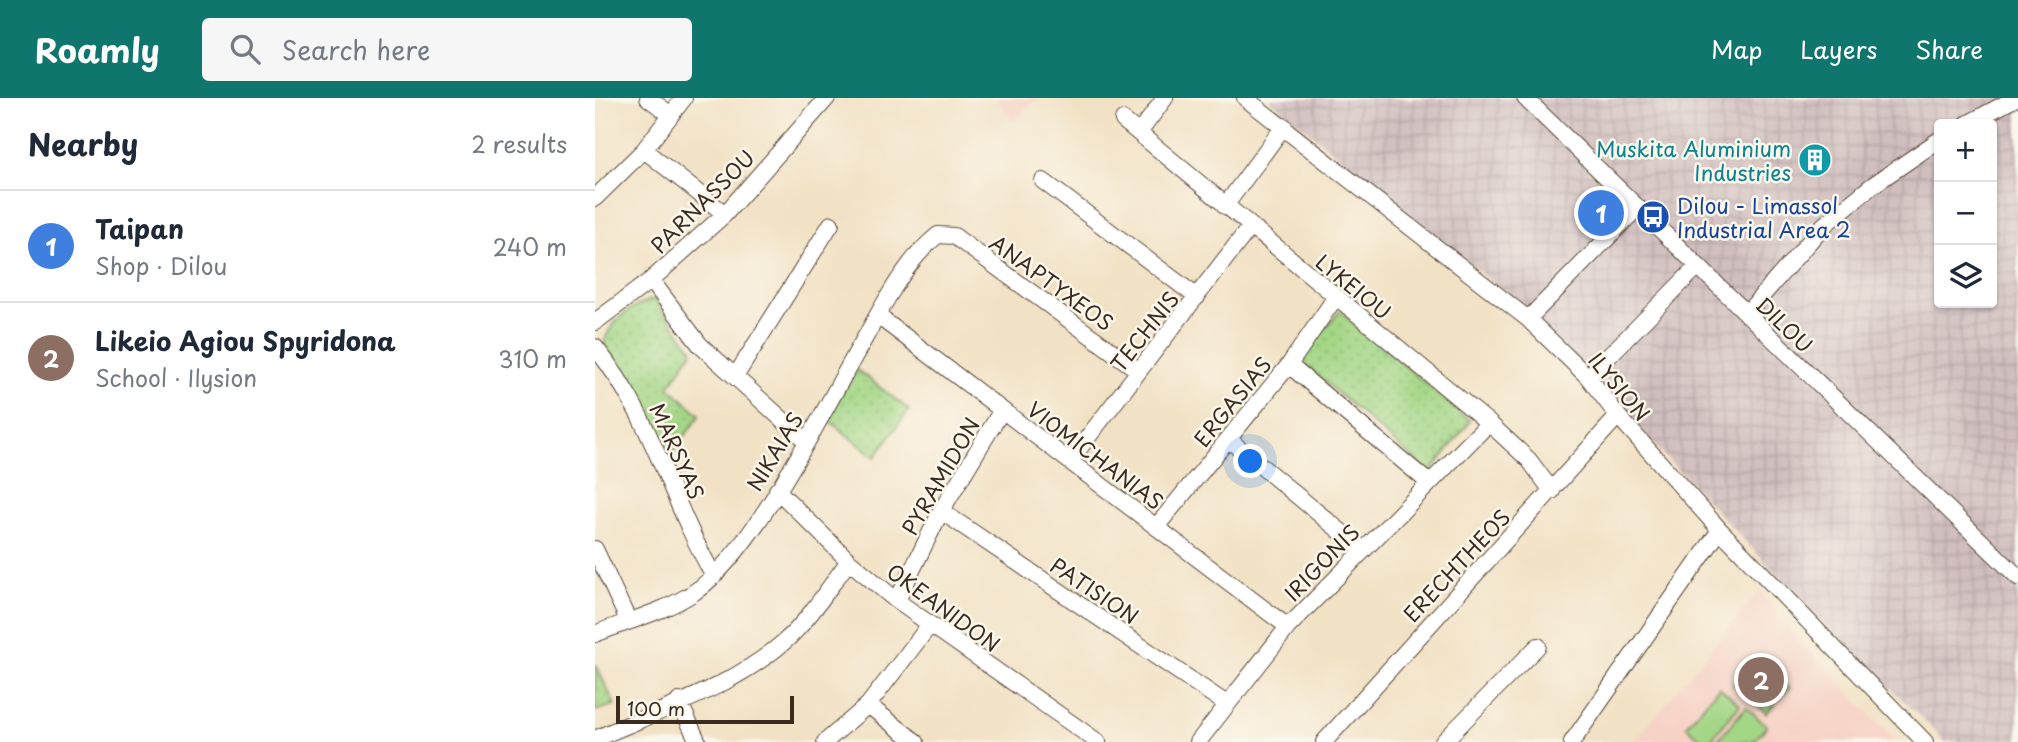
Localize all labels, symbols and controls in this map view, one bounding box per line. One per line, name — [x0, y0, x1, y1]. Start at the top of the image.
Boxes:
search box — [202, 18, 692, 81]
text: Roamly — [35, 24, 160, 74]
icon: search — [226, 30, 264, 68]
text: Search here — [282, 30, 430, 69]
text: Map — [1711, 31, 1762, 67]
text: Layers — [1800, 31, 1877, 67]
text: Share — [1915, 31, 1983, 67]
map controls — [1934, 119, 1997, 308]
button: + — [1934, 119, 1997, 182]
text: Nearby — [28, 121, 138, 166]
text: 2 results — [471, 126, 567, 161]
place label: Muskita Aluminium Industries — [1596, 132, 1791, 188]
building icon: Muskita Aluminium Industries — [1796, 141, 1834, 179]
street label: PARNASSOU — [643, 142, 761, 260]
button: − — [1934, 182, 1997, 245]
pin: 1 — [1578, 187, 1624, 239]
place label: Dilou - Limassol Industrial Area 2 — [1677, 189, 1851, 245]
bus stop icon: Dilou - Limassol Industrial Area 2 — [1634, 198, 1672, 236]
text: Taipan — [95, 209, 184, 248]
street label: ANAPTYXEOS — [984, 226, 1120, 338]
text: 1 — [46, 229, 57, 264]
text: 240 m — [493, 229, 567, 264]
button: layers — [1934, 245, 1997, 308]
street label: LYKEIOU — [1309, 246, 1399, 326]
text: Shop · Dilou — [95, 248, 227, 283]
street label: TECHNIS — [1102, 284, 1186, 378]
street label: DILOU — [1749, 289, 1821, 359]
text: Likeio Agiou Spyridona — [95, 321, 395, 360]
text: 2 — [43, 341, 59, 376]
text: 310 m — [498, 341, 567, 376]
street label: ILYSION — [1582, 345, 1658, 427]
street label: ERGASIAS — [1186, 349, 1278, 453]
text: School · Ilysion — [95, 360, 257, 395]
street label: VIOMICHANIAS — [1021, 393, 1171, 517]
street label: MARSYAS — [642, 397, 714, 505]
street label: NIKAIAS — [738, 405, 810, 497]
street label: PYRAMIDON — [893, 411, 987, 541]
your location — [1233, 444, 1267, 478]
street label: ERECHTHEOS — [1395, 501, 1517, 629]
street label: IRIGONIS — [1276, 516, 1366, 608]
street label: PATISION — [1044, 549, 1146, 631]
street label: OKEANIDON — [881, 555, 1007, 659]
pin: 2 — [1738, 654, 1784, 706]
scale bar — [616, 693, 795, 725]
text: 100 m — [627, 694, 685, 722]

